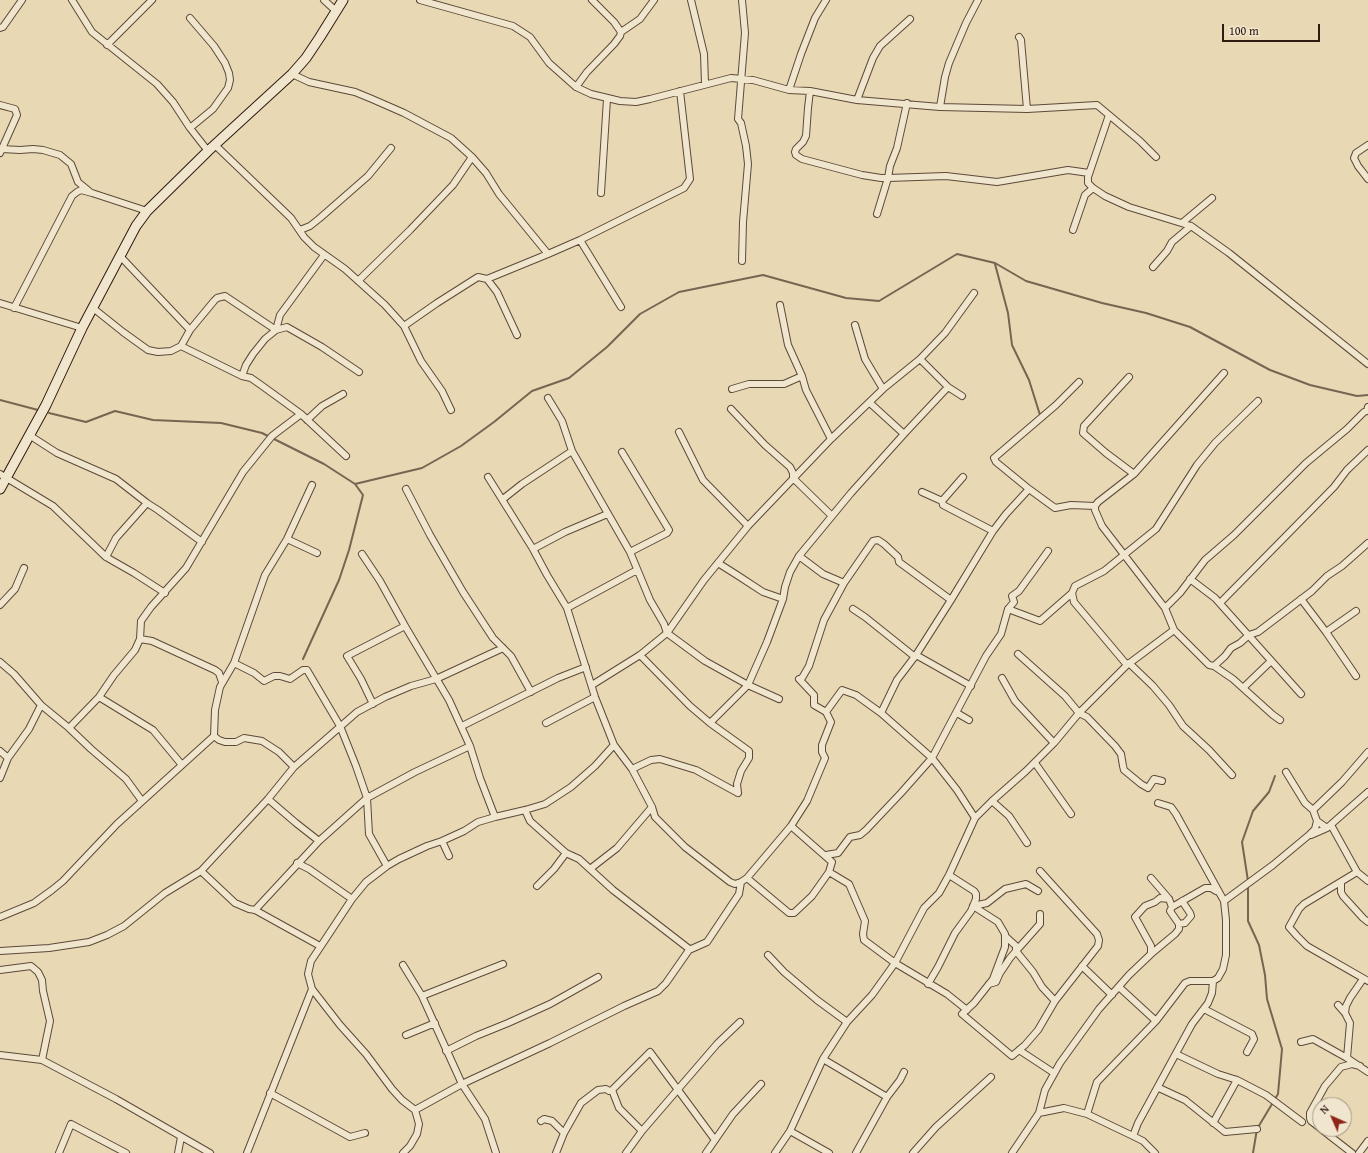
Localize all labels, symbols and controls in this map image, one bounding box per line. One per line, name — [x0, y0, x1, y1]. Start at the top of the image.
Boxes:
scale bar — [1224, 16, 1322, 42]
text: 100 m — [1229, 22, 1259, 39]
north arrow — [1312, 1097, 1352, 1137]
text: N — [1316, 1101, 1332, 1117]

